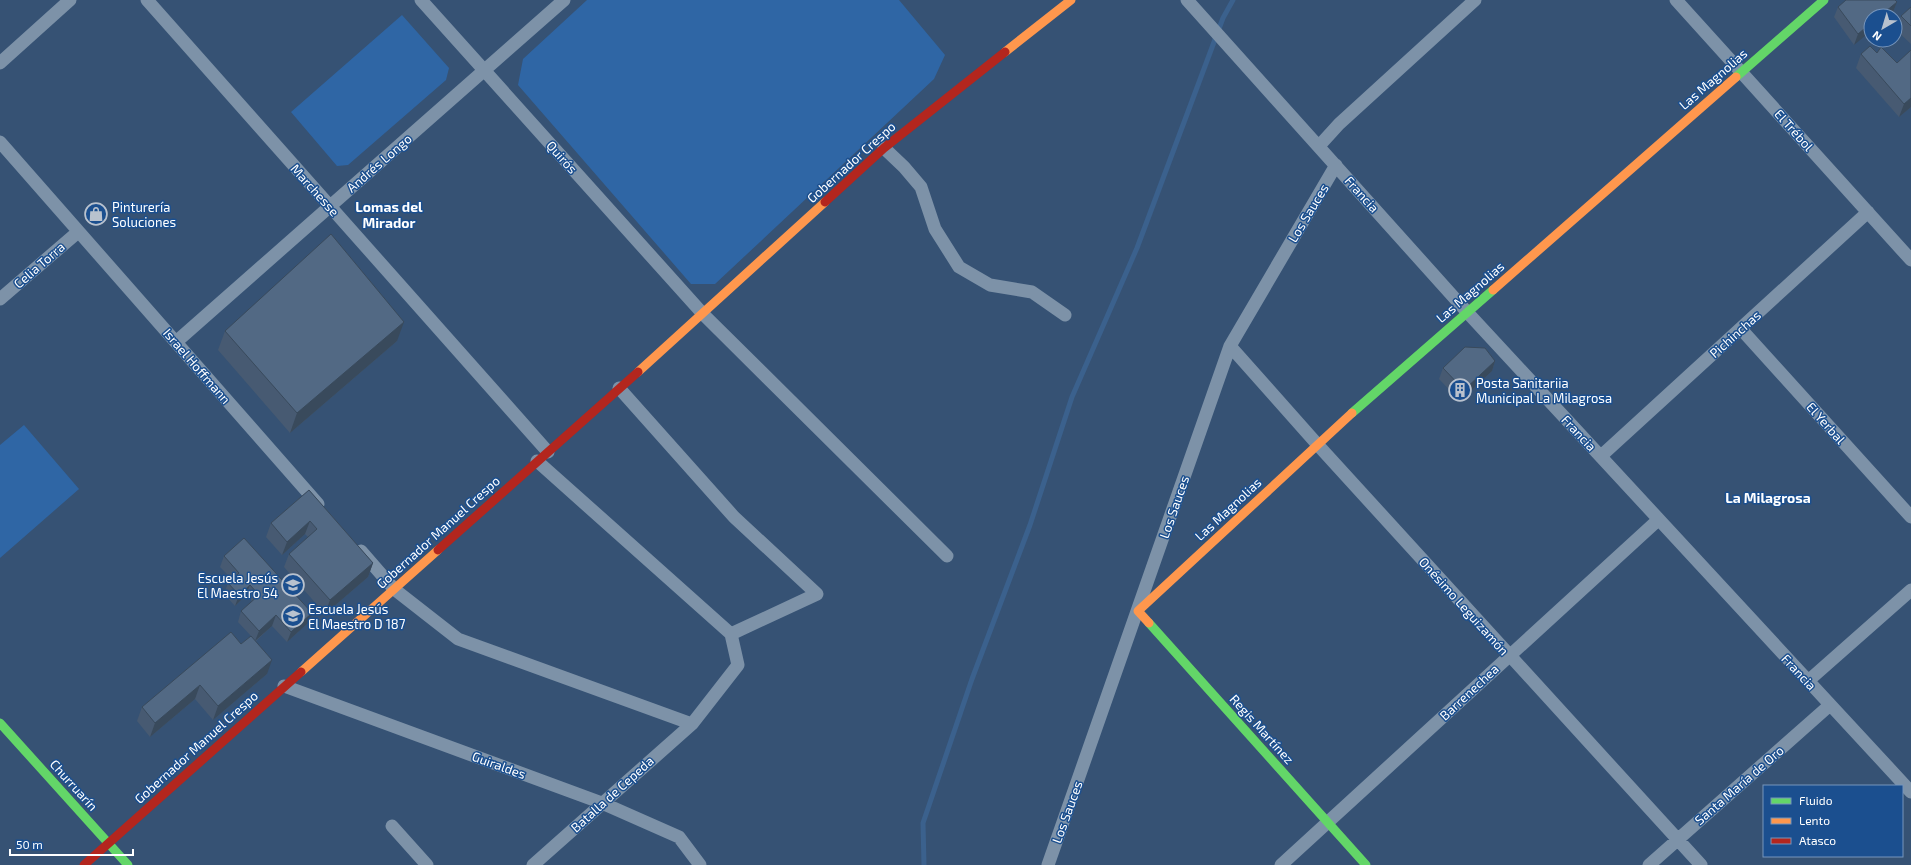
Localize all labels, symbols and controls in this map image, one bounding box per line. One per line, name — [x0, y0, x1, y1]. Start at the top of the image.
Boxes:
north arrow — [1863, 8, 1903, 48]
text: N — [1869, 29, 1884, 44]
street label: Las Magnolias — [1676, 45, 1750, 113]
street label: El Trébol — [1771, 106, 1817, 154]
street label: Gobernador Crespo — [803, 118, 899, 206]
street label: Andrés Longo — [343, 130, 415, 196]
street label: Quirós — [543, 137, 581, 177]
street label: Marchesse — [287, 161, 343, 219]
street label: Francia — [1342, 173, 1382, 215]
street label: Los Sauces — [1284, 181, 1332, 245]
district label: Lomas del Mirador — [355, 198, 423, 231]
place label: Pinturería Soluciones — [112, 199, 176, 230]
shop icon: Pinturería Soluciones — [83, 201, 109, 227]
street label: Celia Torra — [10, 239, 68, 291]
street label: Las Magnolias — [1433, 258, 1507, 326]
street label: Pichinchas — [1706, 307, 1764, 361]
street label: Israel Hoffmann — [160, 325, 234, 407]
place label: Posta Sanitariia Municipal La Milagrosa — [1476, 375, 1612, 406]
building icon: Posta Sanitariia Municipal La Milagrosa — [1447, 377, 1473, 403]
street label: El Yerbal — [1803, 399, 1849, 447]
street label: Francia — [1558, 412, 1600, 454]
street label: Gobernador Manuel Crespo — [373, 472, 503, 592]
street label: Los Sauces — [1156, 474, 1192, 540]
street label: Las Magnolias — [1192, 474, 1264, 544]
district label: La Milagrosa — [1725, 489, 1811, 506]
street label: Onésimo Leguizamón — [1416, 554, 1512, 658]
place label: Escuela Jesús El Maestro 54 — [197, 570, 278, 601]
school or university icon: Escuela Jesús El Maestro 54 — [280, 572, 306, 598]
place label: Escuela Jesús El Maestro D 187 — [308, 601, 406, 632]
school or university icon: Escuela Jesús El Maestro D 187 — [280, 603, 306, 629]
street label: Francia — [1778, 651, 1820, 693]
street label: Barrenechea — [1436, 661, 1502, 723]
street label: Gobernador Manuel Crespo — [131, 687, 261, 807]
street label: Regis Martínez — [1227, 691, 1297, 767]
street label: Santa María de Oro — [1691, 742, 1787, 828]
street label: Guiraldes — [470, 748, 528, 782]
street label: Batalla de Cepeda — [567, 753, 657, 835]
street label: Churruarín — [47, 756, 101, 814]
street label: Los Sauces — [1048, 779, 1086, 845]
legend — [1763, 785, 1903, 857]
text: Fluido — [1799, 793, 1833, 807]
text: Lento — [1799, 813, 1830, 827]
scale bar — [10, 831, 133, 857]
text: Atasco — [1799, 833, 1836, 847]
text: 50 m — [16, 837, 43, 851]

